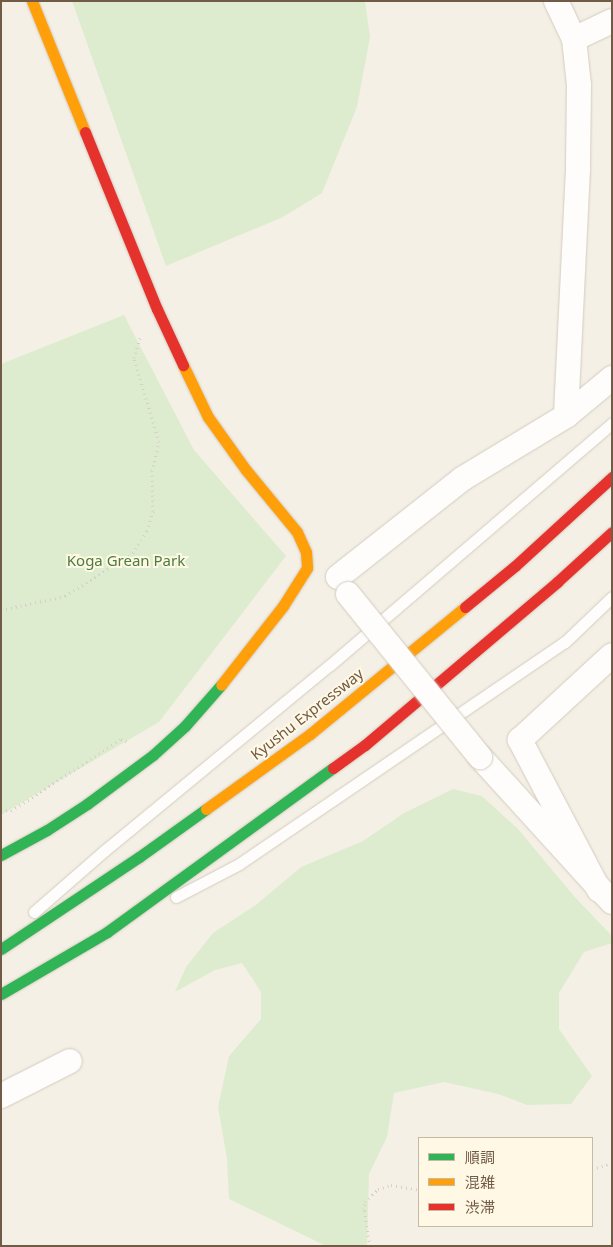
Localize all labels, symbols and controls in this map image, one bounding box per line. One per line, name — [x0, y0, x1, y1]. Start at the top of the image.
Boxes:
park label: Koga Grean Park — [67, 552, 185, 570]
street label: Kyushu Expressway — [247, 664, 367, 764]
legend — [418, 1137, 593, 1227]
text: 順調 — [465, 1147, 495, 1167]
text: 混雑 — [465, 1172, 495, 1192]
text: 渋滞 — [465, 1197, 495, 1217]

